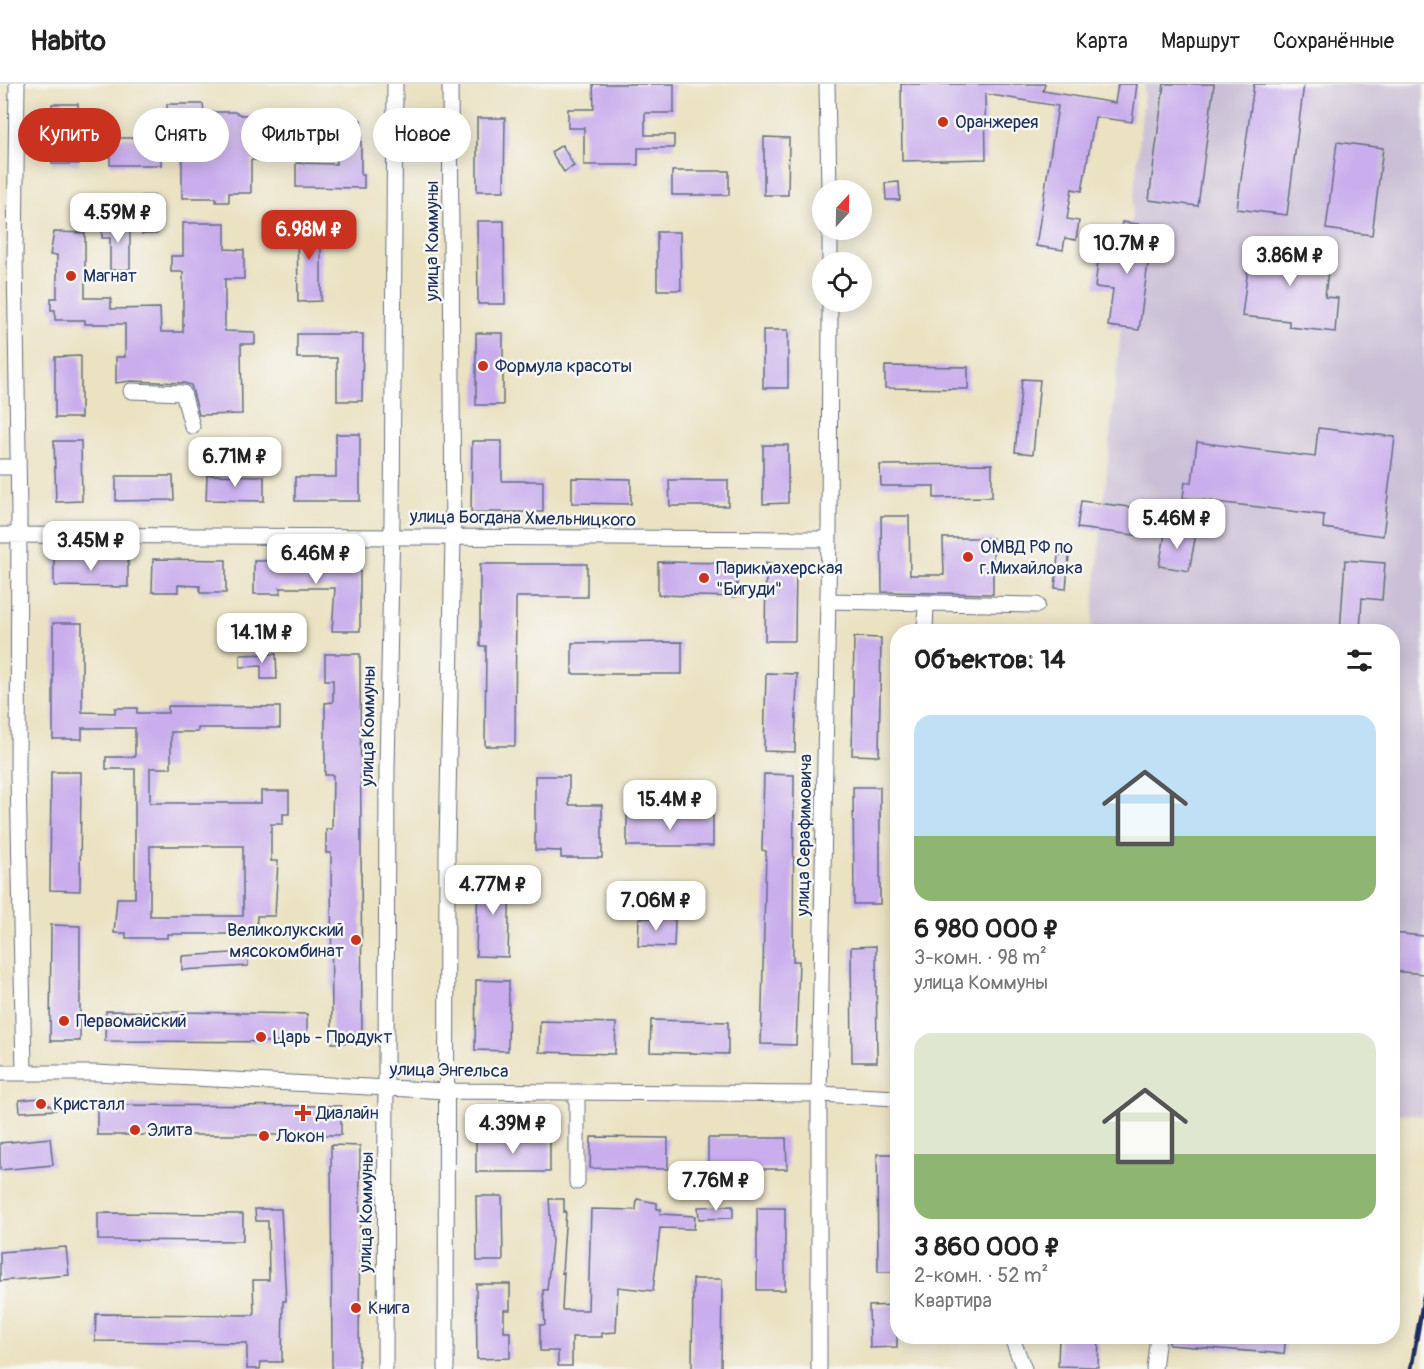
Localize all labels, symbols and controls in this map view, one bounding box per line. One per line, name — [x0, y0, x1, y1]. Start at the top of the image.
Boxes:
text: Habito — [30, 24, 106, 59]
text: Карта — [1076, 28, 1128, 55]
text: Маршрут — [1161, 28, 1240, 55]
text: Сохранённые — [1273, 28, 1394, 55]
chip: Купить — [18, 108, 121, 162]
chip: Снять — [133, 108, 229, 162]
chip: Фильтры — [241, 108, 361, 162]
chip: Новое — [373, 108, 471, 162]
place label: Оранжерея — [955, 111, 1039, 134]
marker: Оранжерея — [936, 115, 950, 129]
north arrow — [812, 180, 872, 240]
map controls — [812, 180, 872, 312]
street label: улица Коммуны — [421, 181, 444, 302]
pin: 4.59M ₽ — [63, 193, 173, 244]
text: 4.59M ₽ — [84, 200, 152, 225]
pin: 6.98M ₽ — [254, 210, 364, 261]
text: 6.98M ₽ — [275, 217, 343, 242]
pin: 10.7M ₽ — [1072, 224, 1182, 275]
text: 10.7M ₽ — [1093, 231, 1161, 256]
pin: 3.86M ₽ — [1235, 236, 1345, 287]
text: 3.86M ₽ — [1256, 243, 1324, 268]
button: locate — [812, 252, 872, 312]
place label: Магнат — [83, 265, 137, 288]
marker: Магнат — [64, 269, 78, 283]
place label: Формула красоты — [495, 355, 632, 378]
marker: Формула красоты — [476, 359, 490, 373]
pin: 6.71M ₽ — [180, 437, 290, 488]
text: 6.71M ₽ — [202, 444, 268, 469]
pin: 5.46M ₽ — [1122, 499, 1232, 550]
street label: улица Богдана Хмельницкого — [409, 505, 637, 532]
text: 5.46M ₽ — [1142, 506, 1212, 531]
pin: 3.45M ₽ — [36, 521, 146, 572]
text: 3.45M ₽ — [57, 528, 125, 553]
pin: 6.46M ₽ — [261, 534, 371, 585]
place label: ОМВД РФ по г.Михайловка — [980, 536, 1083, 580]
text: 6.46M ₽ — [281, 541, 351, 566]
marker: ОМВД РФ по г.Михайловка — [961, 550, 975, 564]
place label: Парикмахерская "Бигуди" — [716, 557, 843, 601]
marker: Парикмахерская "Бигуди" — [697, 571, 711, 585]
pin: 14.1M ₽ — [207, 613, 317, 664]
text: 14.1M ₽ — [231, 620, 293, 645]
text: Объектов: 14 — [914, 644, 1065, 676]
icon: filters — [1343, 644, 1376, 677]
street label: улица Коммуны — [356, 665, 381, 788]
street label: улица Серафимовича — [792, 754, 817, 917]
icon: home — [1091, 754, 1199, 862]
pin: 15.4M ₽ — [615, 780, 725, 831]
text: 15.4M ₽ — [637, 787, 703, 812]
pin: 4.77M ₽ — [438, 865, 548, 916]
text: 4.77M ₽ — [459, 872, 527, 897]
pin: 7.06M ₽ — [601, 881, 711, 932]
text: 7.06M ₽ — [621, 888, 692, 913]
text: 6 980 000 ₽ — [914, 913, 1059, 945]
place label: Великолукский мясокомбинат — [227, 919, 344, 963]
marker: Великолукский мясокомбинат — [349, 933, 363, 947]
text: 3-комн. · 98 m² — [914, 945, 1047, 970]
text: улица Коммуны — [914, 970, 1048, 995]
place label: Первомайский — [76, 1010, 187, 1033]
marker: Первомайский — [57, 1014, 71, 1028]
place label: Царь - Продукт — [273, 1026, 392, 1049]
marker: Царь - Продукт — [254, 1030, 268, 1044]
street label: улица Энгельса — [388, 1058, 509, 1083]
icon: home — [1091, 1072, 1199, 1180]
place label: Кристалл — [53, 1093, 125, 1116]
marker: Кристалл — [34, 1097, 48, 1111]
place label: Диалайн — [315, 1102, 379, 1125]
marker: Диалайн — [294, 1104, 312, 1122]
pin: 4.39M ₽ — [458, 1104, 568, 1155]
text: 4.39M ₽ — [479, 1111, 547, 1136]
place label: Элита — [147, 1119, 193, 1142]
marker: Элита — [128, 1123, 142, 1137]
place label: Локон — [275, 1125, 324, 1148]
marker: Локон — [257, 1129, 271, 1143]
street label: улица Коммуны — [354, 1151, 379, 1274]
pin: 7.76M ₽ — [661, 1161, 771, 1212]
text: 7.76M ₽ — [682, 1168, 750, 1193]
text: 3 860 000 ₽ — [914, 1231, 1060, 1263]
text: 2-комн. · 52 m² — [914, 1263, 1048, 1288]
text: Квартира — [914, 1288, 992, 1313]
place label: Книга — [368, 1297, 410, 1320]
marker: Книга — [349, 1301, 363, 1315]

